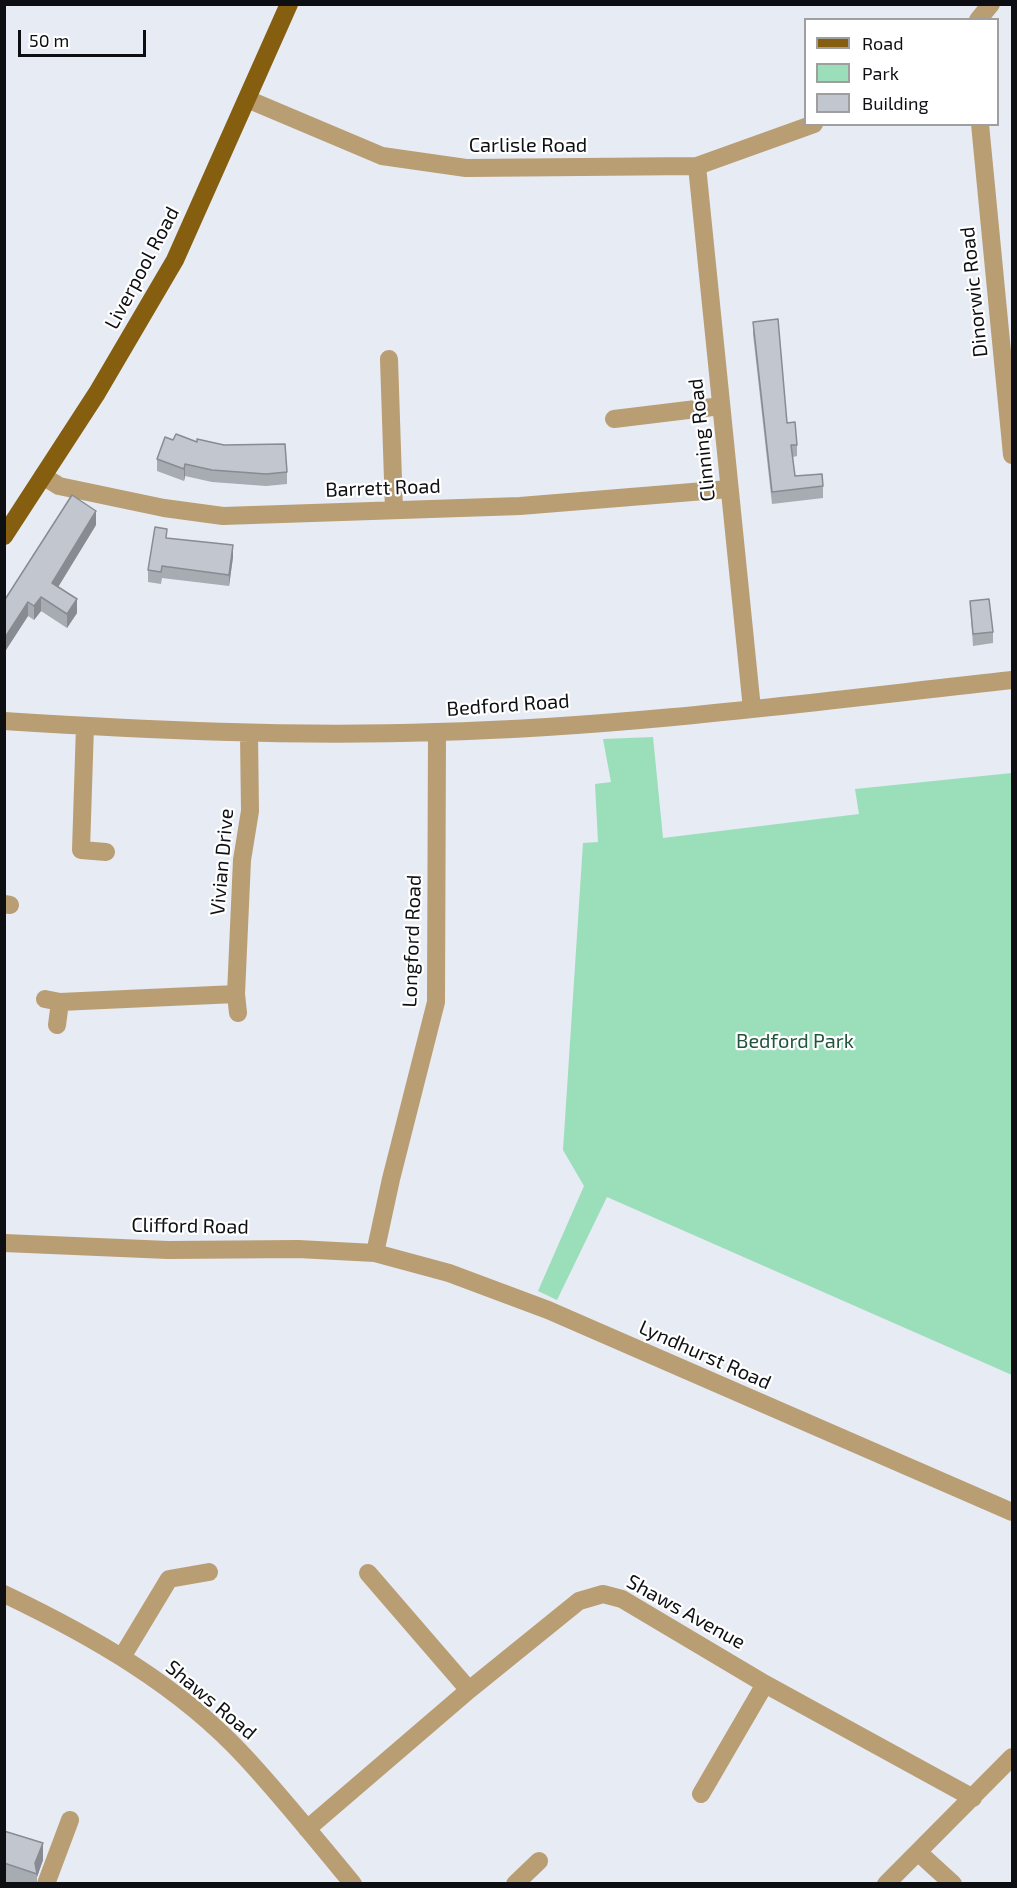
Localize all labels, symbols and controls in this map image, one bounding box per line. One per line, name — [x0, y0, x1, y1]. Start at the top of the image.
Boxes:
scale bar — [21, 18, 148, 56]
legend — [804, 18, 999, 126]
text: 50 m — [29, 29, 69, 51]
text: Road — [862, 32, 903, 54]
text: Park — [862, 62, 899, 84]
text: Building — [862, 92, 929, 114]
street label: Carlisle Road — [469, 133, 587, 157]
street label: Liverpool Road — [100, 203, 184, 333]
street label: Dinorwic Road — [955, 226, 993, 358]
street label: Clinning Road — [684, 377, 720, 503]
street label: Barrett Road — [325, 474, 441, 502]
street label: Bedford Road — [446, 689, 570, 721]
street label: Vivian Drive — [205, 808, 239, 916]
street label: Longford Road — [398, 874, 426, 1008]
park label: Bedford Park — [736, 1029, 854, 1053]
street label: Clifford Road — [131, 1213, 249, 1239]
street label: Lyndhurst Road — [635, 1315, 775, 1395]
street label: Shaws Avenue — [622, 1570, 750, 1654]
street label: Shaws Road — [161, 1655, 261, 1745]

